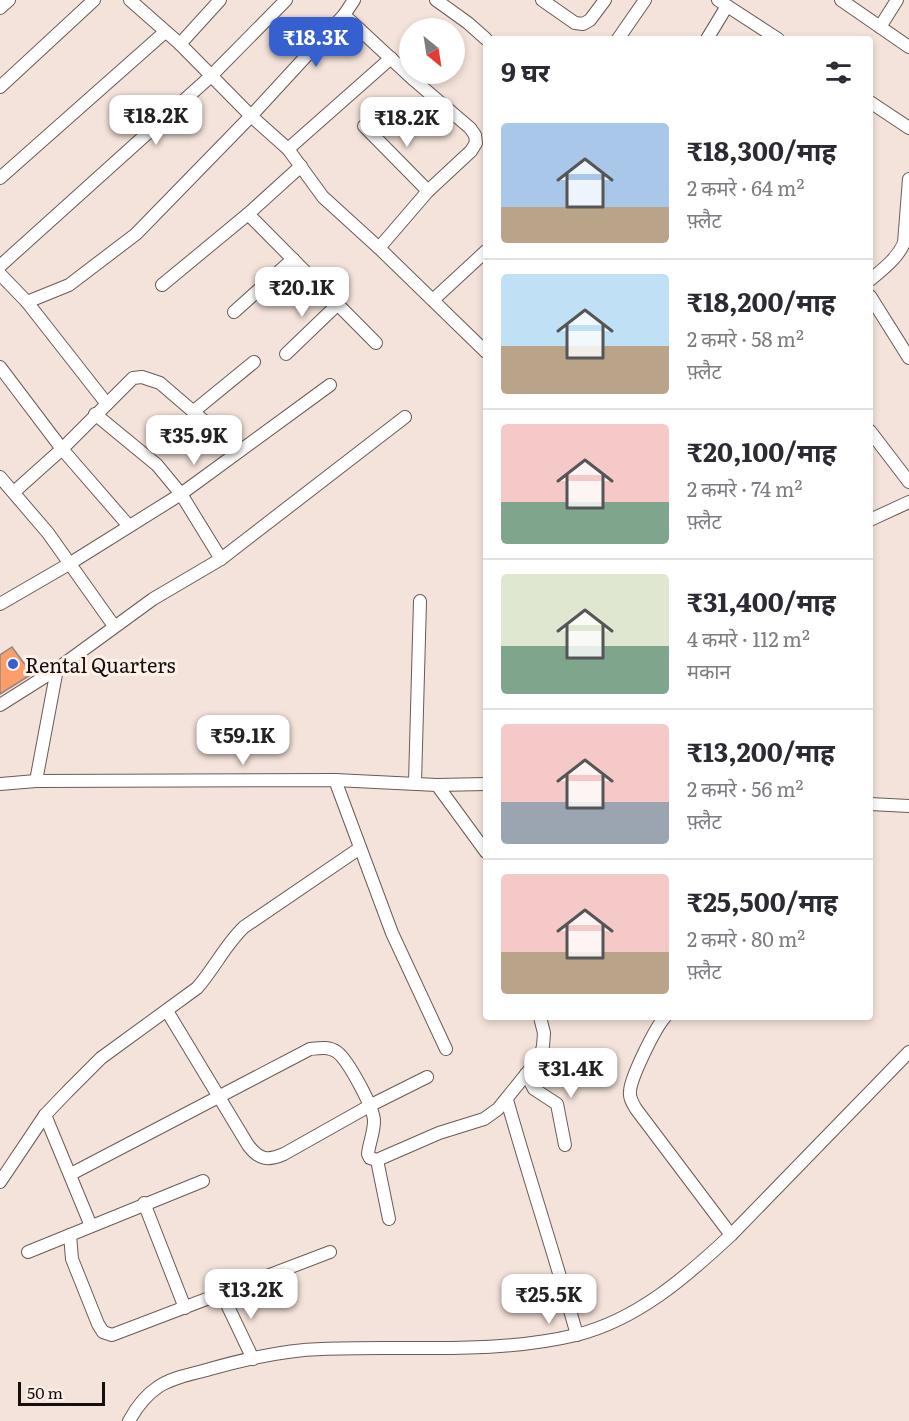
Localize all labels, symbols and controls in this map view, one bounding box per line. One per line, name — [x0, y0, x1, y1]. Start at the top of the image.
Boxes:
pin: ₹18.3K — [267, 17, 365, 68]
north arrow — [399, 18, 465, 84]
map controls — [399, 18, 465, 84]
text: ₹18.3K — [283, 21, 349, 51]
text: 9 घर — [501, 51, 550, 90]
icon: filters — [822, 56, 855, 89]
pin: ₹18.2K — [107, 95, 205, 146]
pin: ₹18.2K — [358, 97, 456, 148]
text: ₹18.2K — [123, 99, 189, 129]
text: ₹18.2K — [374, 101, 440, 131]
text: ₹18,300/माह — [687, 130, 836, 169]
icon: home — [549, 147, 621, 219]
text: 2 कमरे · 64 m² — [687, 172, 804, 202]
text: फ़्लैट — [687, 204, 722, 234]
pin: ₹20.1K — [253, 267, 351, 318]
text: ₹20.1K — [269, 271, 335, 301]
text: ₹18,200/माह — [687, 281, 836, 320]
icon: home — [549, 298, 621, 370]
text: 2 कमरे · 58 m² — [687, 323, 804, 353]
text: फ़्लैट — [687, 355, 722, 385]
pin: ₹35.9K — [145, 415, 243, 466]
text: ₹35.9K — [160, 419, 228, 449]
text: ₹20,100/माह — [687, 431, 836, 470]
icon: home — [549, 448, 621, 520]
text: 2 कमरे · 74 m² — [687, 473, 802, 503]
text: फ़्लैट — [687, 505, 722, 535]
text: ₹31,400/माह — [687, 581, 836, 620]
icon: home — [549, 598, 621, 670]
text: 4 कमरे · 112 m² — [687, 623, 810, 653]
place label: Rental Quarters — [25, 649, 176, 679]
text: मकान — [687, 655, 731, 685]
marker: Rental Quarters — [6, 657, 20, 671]
pin: ₹59.1K — [194, 715, 292, 766]
text: ₹59.1K — [211, 719, 275, 749]
text: ₹13,200/माह — [687, 731, 835, 770]
icon: home — [549, 748, 621, 820]
text: 2 कमरे · 56 m² — [687, 773, 804, 803]
text: फ़्लैट — [687, 805, 722, 835]
text: ₹25,500/माह — [687, 881, 838, 920]
icon: home — [549, 898, 621, 970]
text: 2 कमरे · 80 m² — [687, 923, 805, 953]
text: फ़्लैट — [687, 955, 722, 985]
pin: ₹31.4K — [522, 1048, 620, 1099]
text: ₹31.4K — [538, 1052, 604, 1082]
pin: ₹13.2K — [202, 1269, 300, 1320]
text: ₹13.2K — [219, 1273, 283, 1303]
pin: ₹25.5K — [500, 1274, 598, 1325]
text: ₹25.5K — [516, 1278, 583, 1308]
scale bar — [18, 1379, 105, 1406]
text: 50 m — [27, 1380, 63, 1404]

